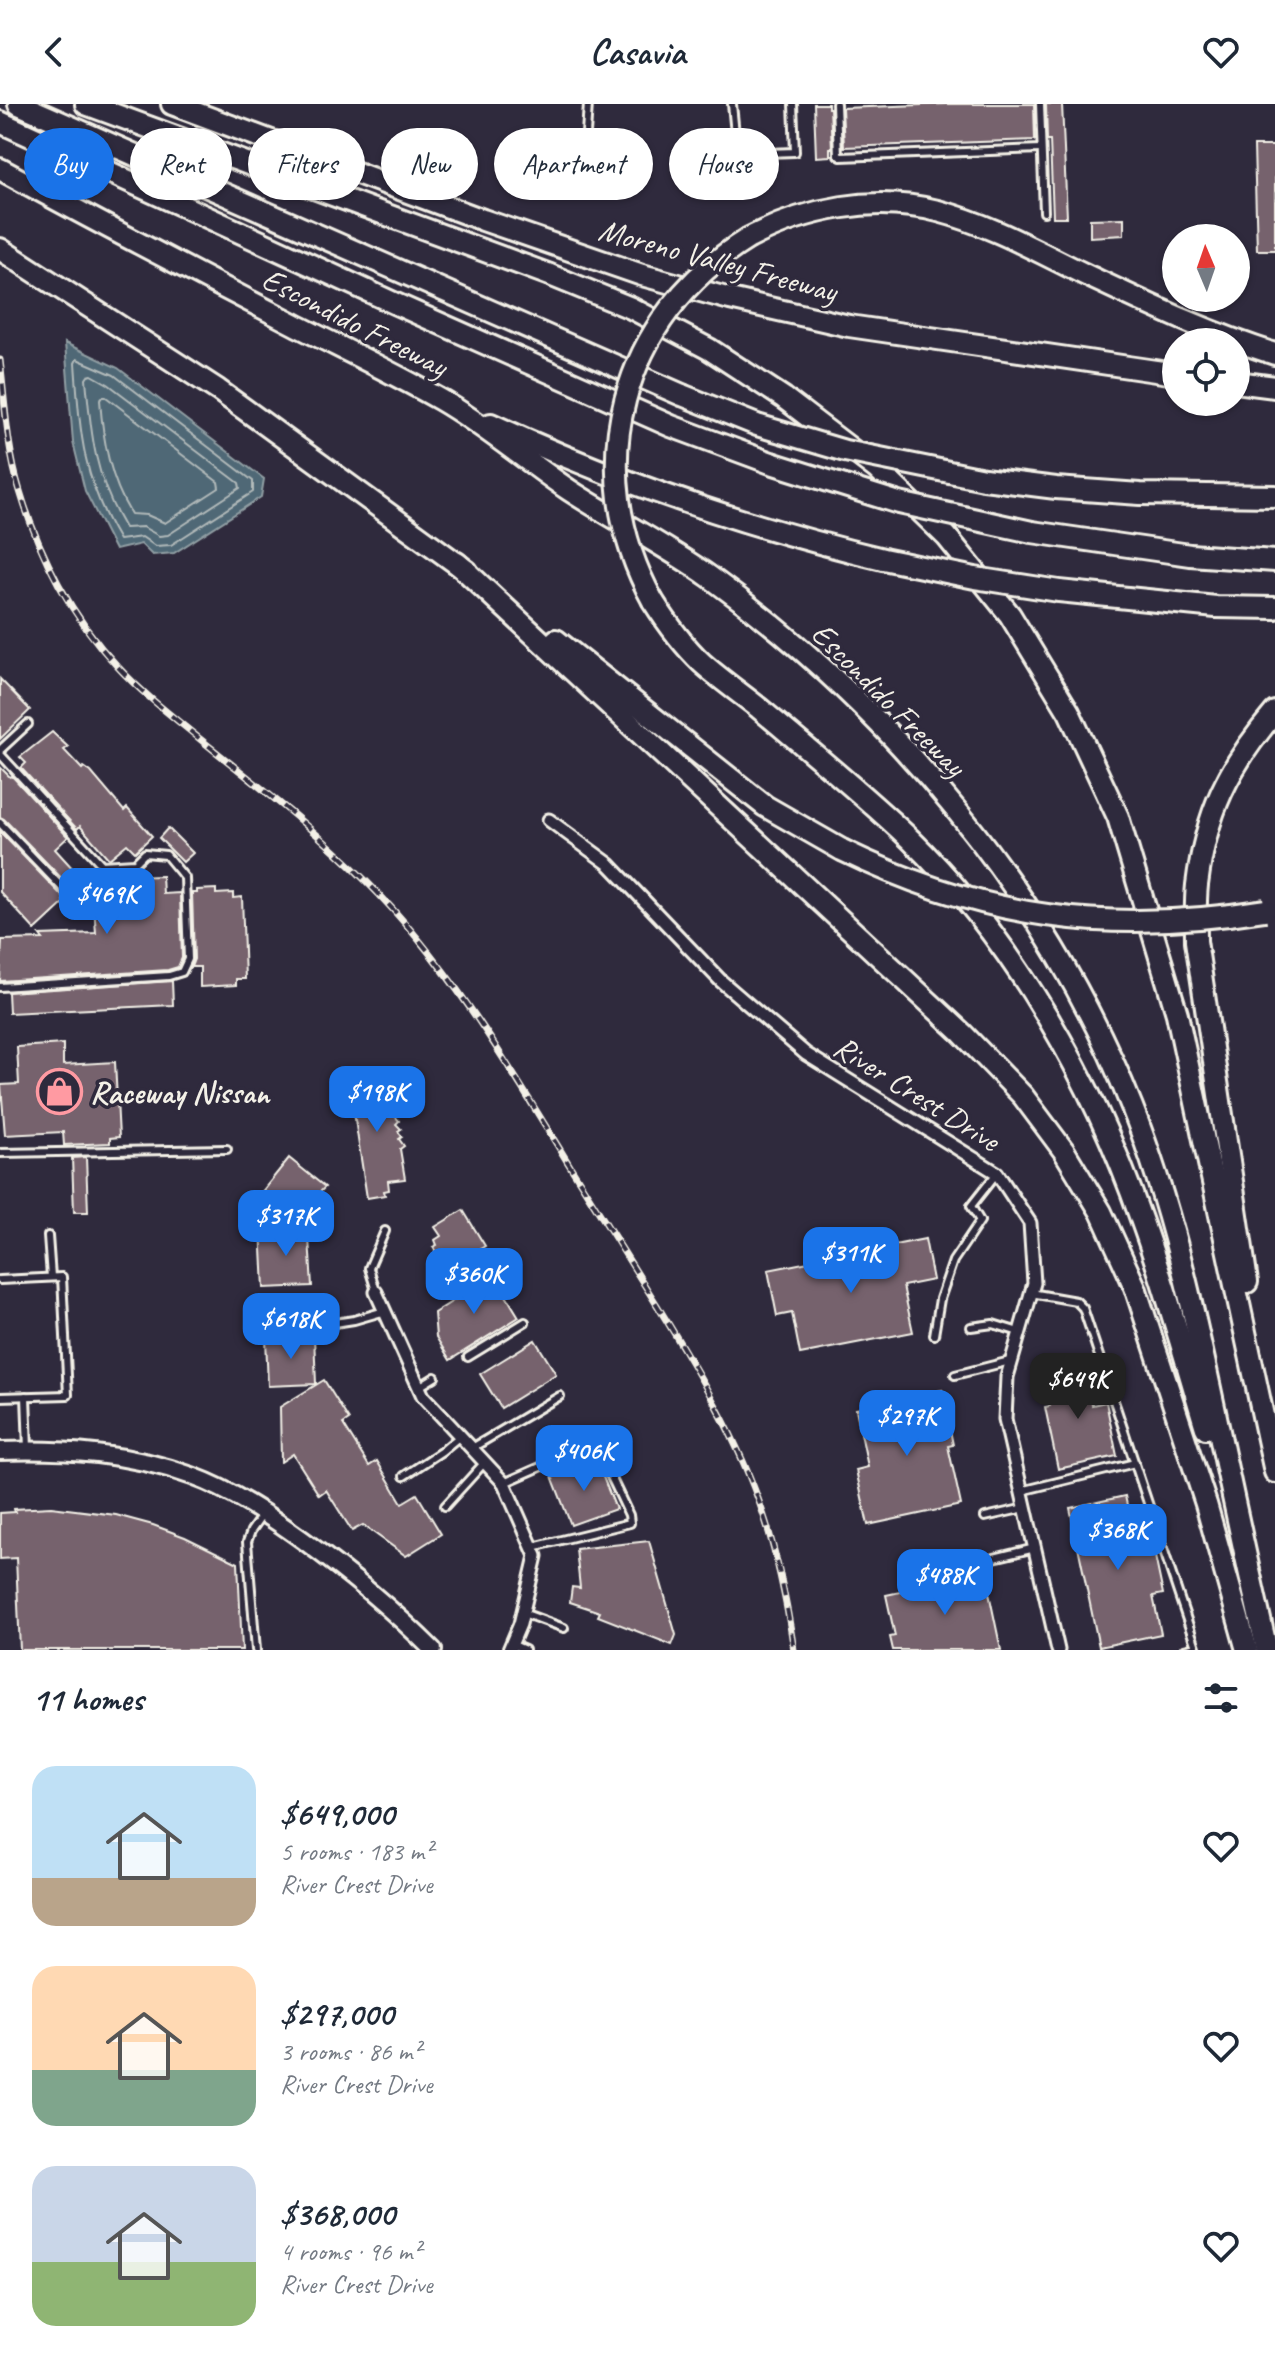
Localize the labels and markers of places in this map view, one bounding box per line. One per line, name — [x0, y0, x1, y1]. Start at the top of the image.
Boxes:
pin: $469K — [51, 868, 163, 936]
pin: $198K — [321, 1066, 433, 1134]
shop icon: Raceway Nissan — [35, 1068, 83, 1116]
place label: Raceway Nissan — [90, 1072, 272, 1113]
pin: $317K — [230, 1190, 342, 1258]
pin: $311K — [795, 1227, 907, 1295]
pin: $360K — [418, 1248, 530, 1316]
pin: $618K — [235, 1293, 347, 1361]
pin: $649K — [1022, 1353, 1134, 1421]
pin: $297K — [851, 1390, 963, 1458]
pin: $406K — [528, 1425, 640, 1493]
pin: $368K — [1062, 1504, 1174, 1572]
pin: $488K — [889, 1549, 1001, 1617]

